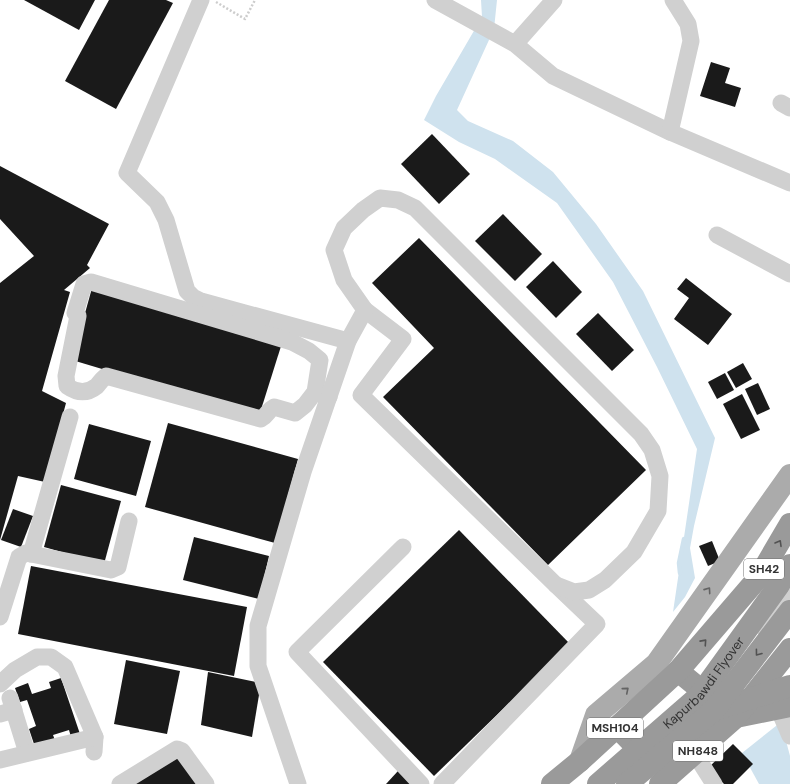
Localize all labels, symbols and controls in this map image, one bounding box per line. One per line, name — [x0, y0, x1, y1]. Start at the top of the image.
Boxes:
one-way arrow — [774, 540, 781, 547]
road number: SH42 — [744, 559, 784, 579]
one-way arrow — [704, 587, 711, 594]
street label: Kapurbawdi Flyover — [659, 633, 748, 733]
one-way arrow — [699, 639, 706, 647]
one-way arrow — [756, 649, 763, 656]
one-way arrow — [621, 687, 629, 694]
road number: MSH104 — [587, 718, 643, 738]
road number: NH848 — [673, 741, 723, 761]

